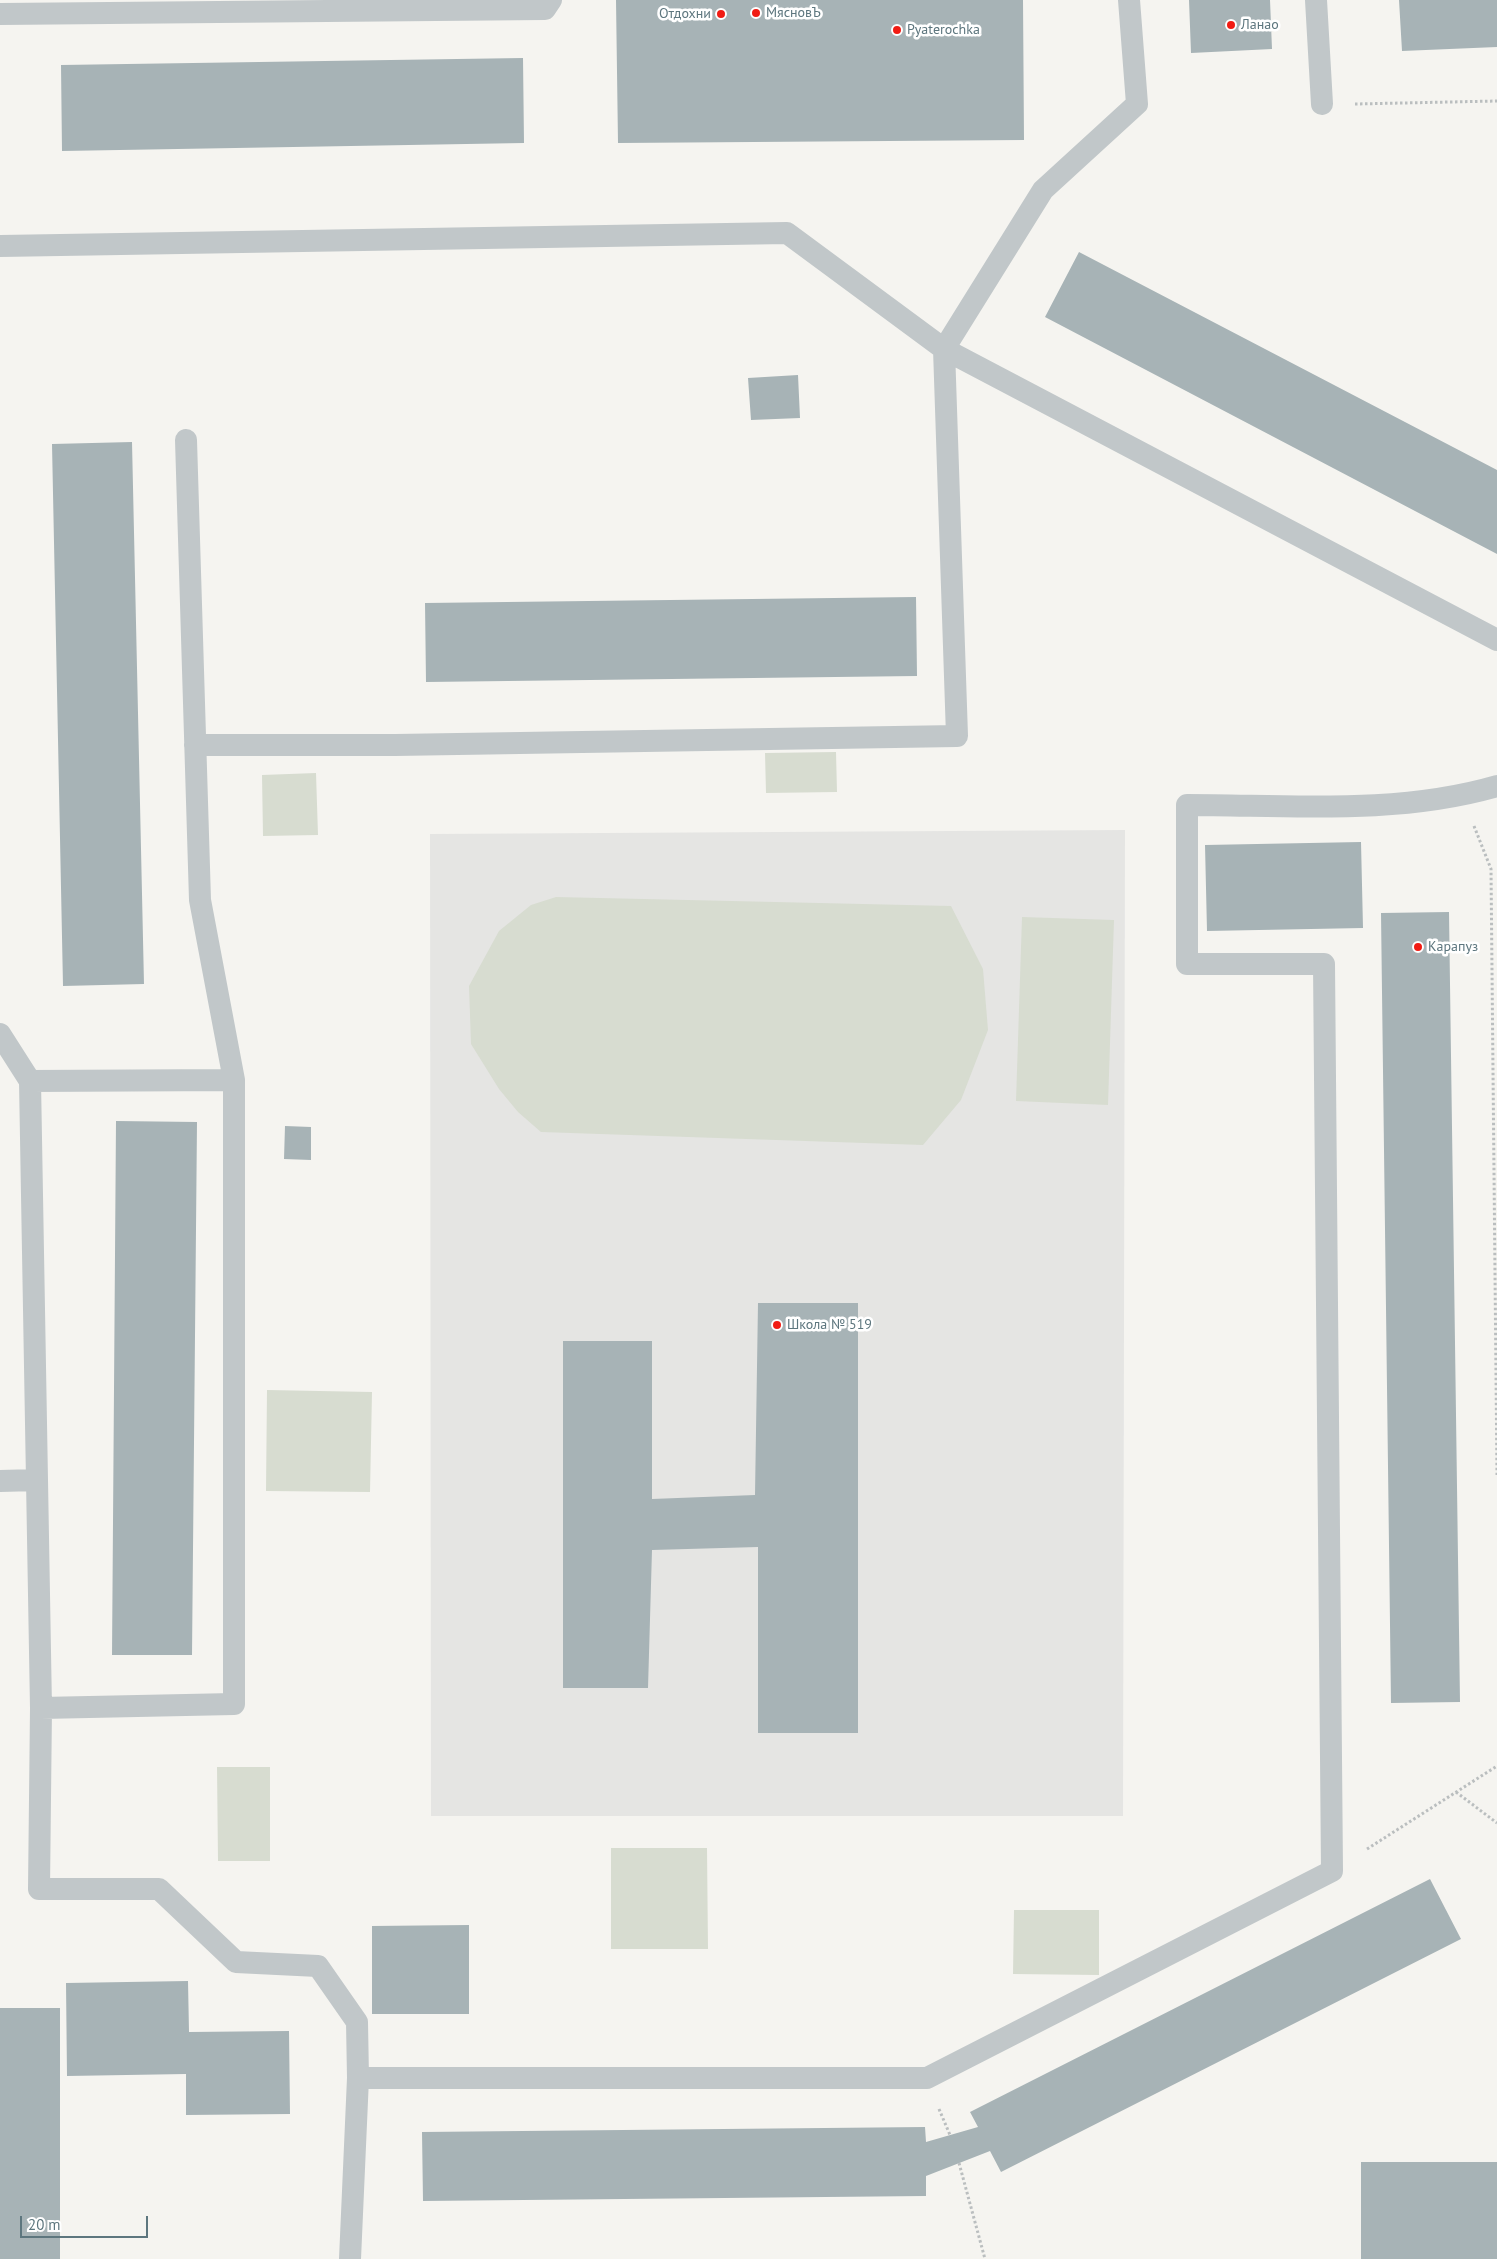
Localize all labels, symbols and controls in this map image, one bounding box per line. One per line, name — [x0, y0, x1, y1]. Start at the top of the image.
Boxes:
place label: МясновЪ — [766, 5, 821, 21]
place label: Отдохни — [659, 6, 711, 22]
marker: МясновЪ — [750, 7, 762, 19]
marker: Отдохни — [715, 8, 727, 20]
place label: Ланао — [1241, 17, 1279, 33]
marker: Ланао — [1225, 19, 1237, 31]
place label: Pyaterochka — [907, 22, 980, 38]
marker: Pyaterochka — [891, 24, 903, 36]
place label: Карапуз — [1428, 939, 1478, 955]
marker: Карапуз — [1412, 941, 1424, 953]
place label: Школа № 519 — [787, 1317, 872, 1333]
marker: Школа № 519 — [771, 1319, 783, 1331]
scale bar — [22, 2206, 150, 2238]
text: 20 m — [28, 2215, 61, 2234]

